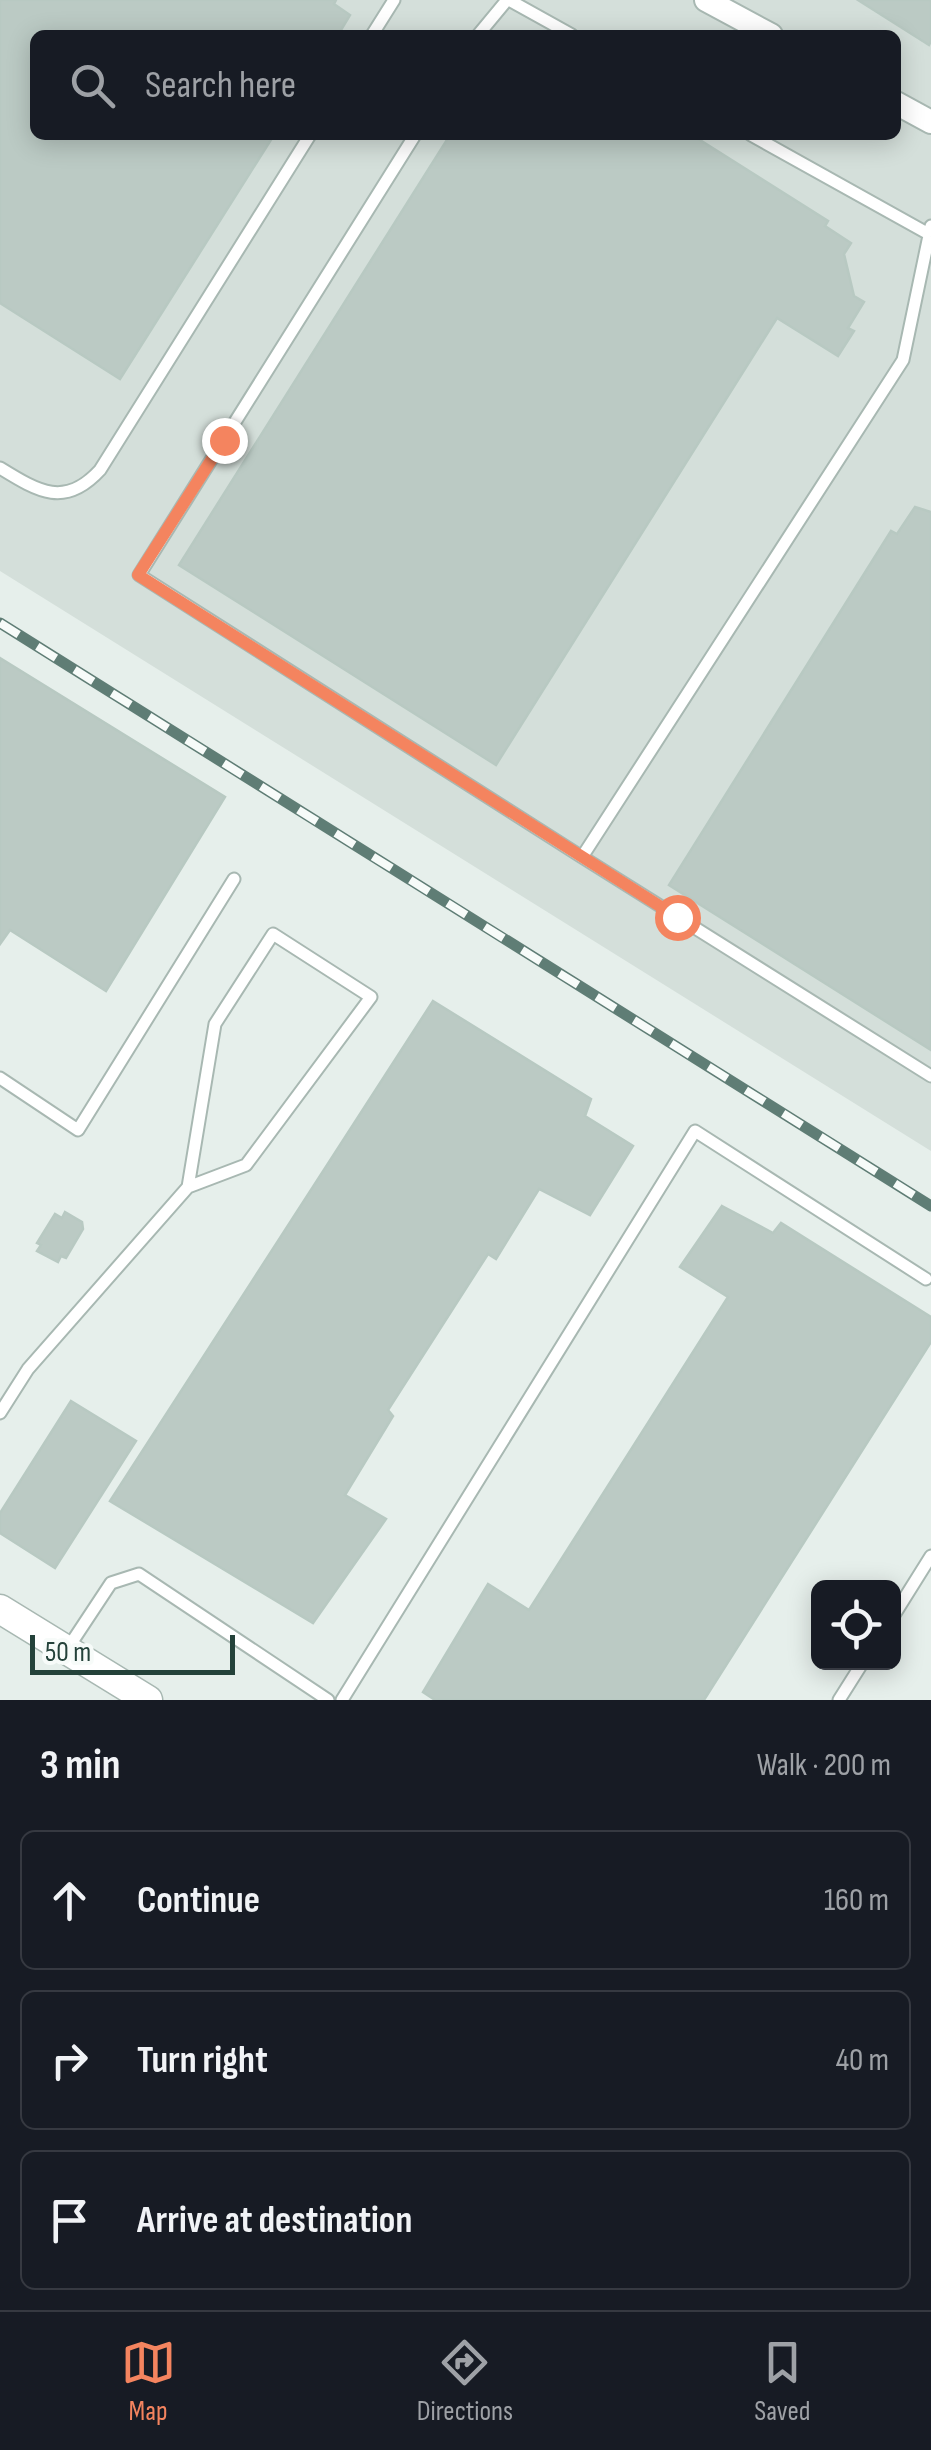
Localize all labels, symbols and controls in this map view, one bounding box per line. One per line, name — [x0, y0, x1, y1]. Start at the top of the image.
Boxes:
search box — [30, 30, 901, 140]
icon: search — [65, 58, 120, 113]
text: Search here — [145, 63, 296, 108]
route end — [202, 418, 248, 464]
route start — [655, 895, 701, 941]
map controls — [811, 1580, 901, 1670]
button: locate — [811, 1580, 901, 1670]
scale bar — [30, 1630, 235, 1674]
text: 50 m — [45, 1636, 91, 1669]
text: 3 min — [40, 1740, 120, 1791]
text: Walk · 200 m — [757, 1746, 891, 1785]
icon: ahead — [42, 1873, 97, 1928]
text: Continue — [137, 1878, 260, 1923]
text: 160 m — [824, 1881, 889, 1920]
icon: right — [42, 2033, 97, 2088]
text: Turn right — [137, 2038, 268, 2083]
text: 40 m — [836, 2041, 889, 2080]
icon: arrive — [42, 2193, 97, 2248]
text: Arrive at destination — [137, 2198, 412, 2243]
tab: Map — [121, 2335, 176, 2428]
tab: Directions — [417, 2335, 513, 2428]
tab: Saved — [754, 2335, 810, 2428]

